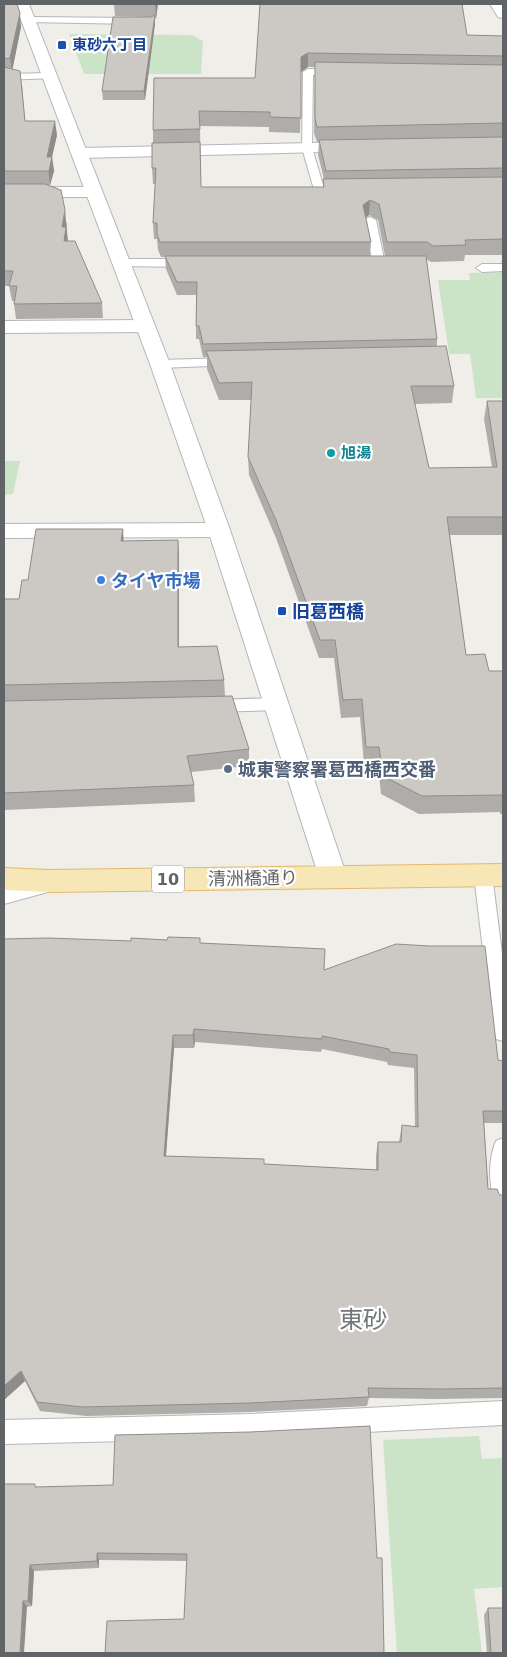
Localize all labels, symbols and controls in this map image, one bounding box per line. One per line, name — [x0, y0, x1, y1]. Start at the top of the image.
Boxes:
place label: 東砂六丁目 — [72, 36, 147, 54]
marker: 東砂六丁目 — [56, 39, 68, 51]
place label: 旭湯 — [341, 444, 371, 462]
marker: 旭湯 — [325, 447, 337, 459]
place label: タイヤ市場 — [111, 570, 200, 591]
marker: タイヤ市場 — [95, 574, 107, 586]
place label: 旧葛西橋 — [292, 601, 364, 622]
marker: 旧葛西橋 — [276, 605, 288, 617]
place label: 城東警察署葛西橋西交番 — [238, 759, 436, 780]
marker: 城東警察署葛西橋西交番 — [222, 763, 234, 775]
road number: 10 — [152, 866, 184, 892]
street label: 清洲橋通り — [208, 867, 298, 889]
district label: 東砂 — [339, 1306, 387, 1334]

